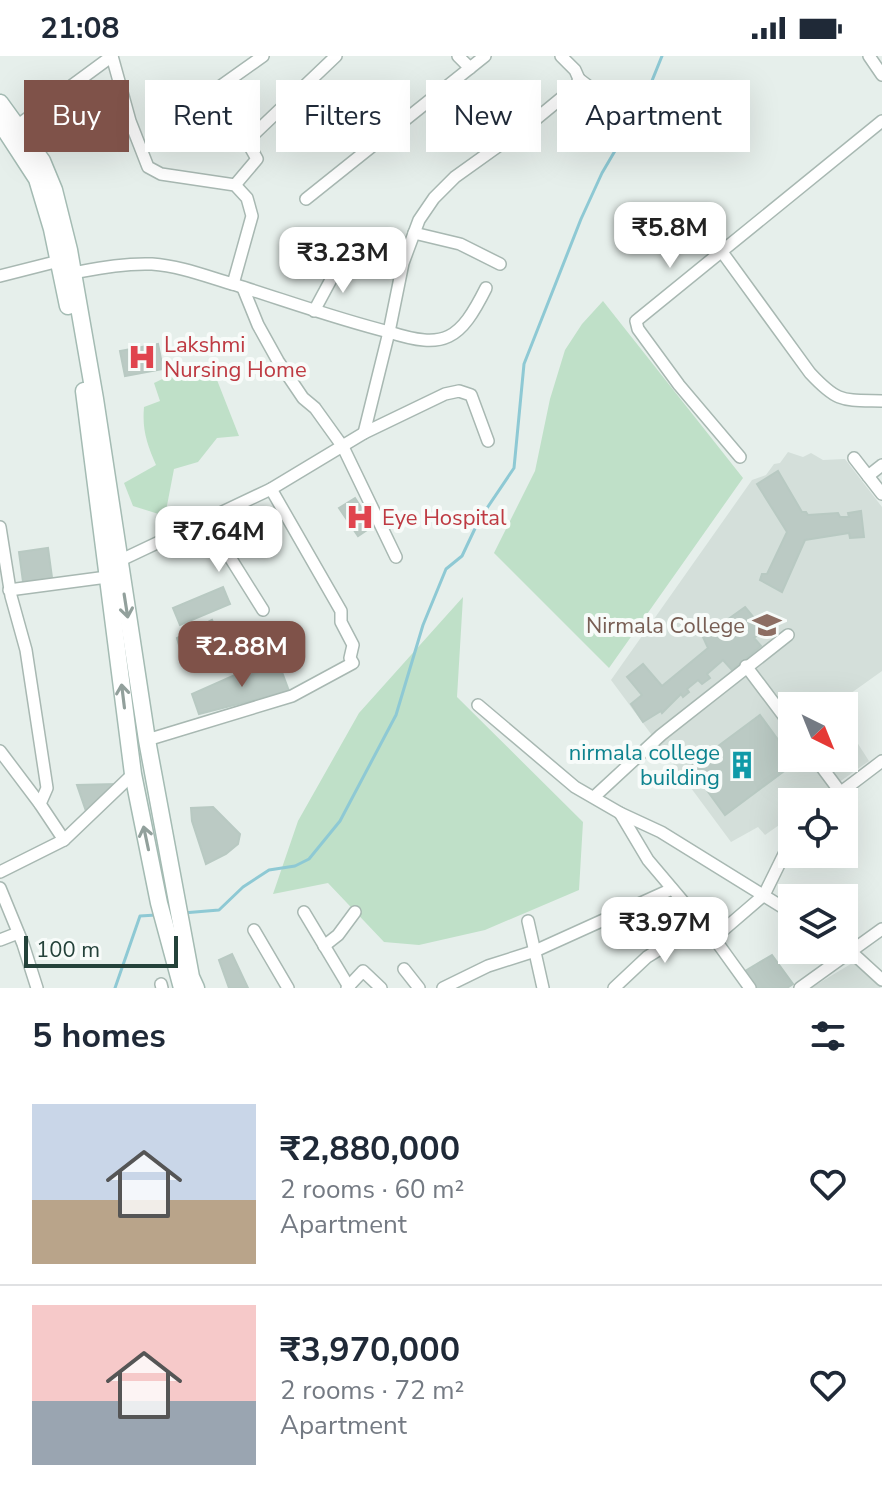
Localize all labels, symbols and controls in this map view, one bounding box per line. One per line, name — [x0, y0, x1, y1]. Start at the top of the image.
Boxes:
text: 21:08 — [40, 8, 119, 49]
chip: Buy — [24, 80, 129, 152]
chip: Rent — [145, 80, 260, 152]
chip: Filters — [276, 80, 410, 152]
chip: New — [426, 80, 541, 152]
chip: Apartment — [557, 80, 750, 152]
pin: ₹5.8M — [614, 202, 726, 270]
text: ₹5.8M — [632, 210, 708, 245]
pin: ₹3.23M — [278, 227, 408, 295]
text: ₹3.23M — [297, 235, 389, 270]
place label: Lakshmi Nursing Home — [164, 330, 307, 385]
hospital icon: Lakshmi Nursing Home — [127, 342, 157, 372]
hospital icon: Eye Hospital — [345, 502, 375, 532]
place label: Eye Hospital — [382, 503, 507, 533]
pin: ₹7.64M — [154, 506, 284, 574]
text: ₹7.64M — [173, 514, 265, 549]
one-way arrow — [119, 593, 134, 618]
school or university icon: Nirmala College — [752, 610, 782, 640]
place label: Nirmala College — [586, 611, 745, 641]
pin: ₹2.88M — [177, 621, 307, 689]
text: ₹2.88M — [196, 629, 288, 664]
one-way arrow — [115, 684, 130, 710]
north arrow — [778, 692, 858, 772]
map controls — [778, 692, 858, 964]
place label: nirmala college building — [569, 738, 720, 793]
building icon: nirmala college building — [727, 750, 757, 780]
button: locate — [778, 788, 858, 868]
one-way arrow — [138, 826, 153, 852]
button: layers — [778, 884, 858, 964]
pin: ₹3.97M — [600, 897, 730, 965]
text: ₹3.97M — [619, 905, 711, 940]
scale bar — [24, 932, 178, 968]
text: 100 m — [36, 935, 100, 965]
text: 5 homes — [32, 1013, 166, 1059]
icon: filters — [806, 1014, 850, 1058]
text: ₹2,880,000 — [280, 1126, 460, 1172]
icon: home — [96, 1136, 192, 1232]
icon: heart — [806, 1162, 850, 1206]
text: 2 rooms · 60 m² — [280, 1172, 464, 1207]
text: Apartment — [280, 1207, 407, 1242]
text: ₹3,970,000 — [280, 1327, 460, 1373]
icon: home — [96, 1337, 192, 1433]
icon: heart — [806, 1363, 850, 1407]
text: 2 rooms · 72 m² — [280, 1373, 464, 1408]
text: Apartment — [280, 1408, 407, 1443]

